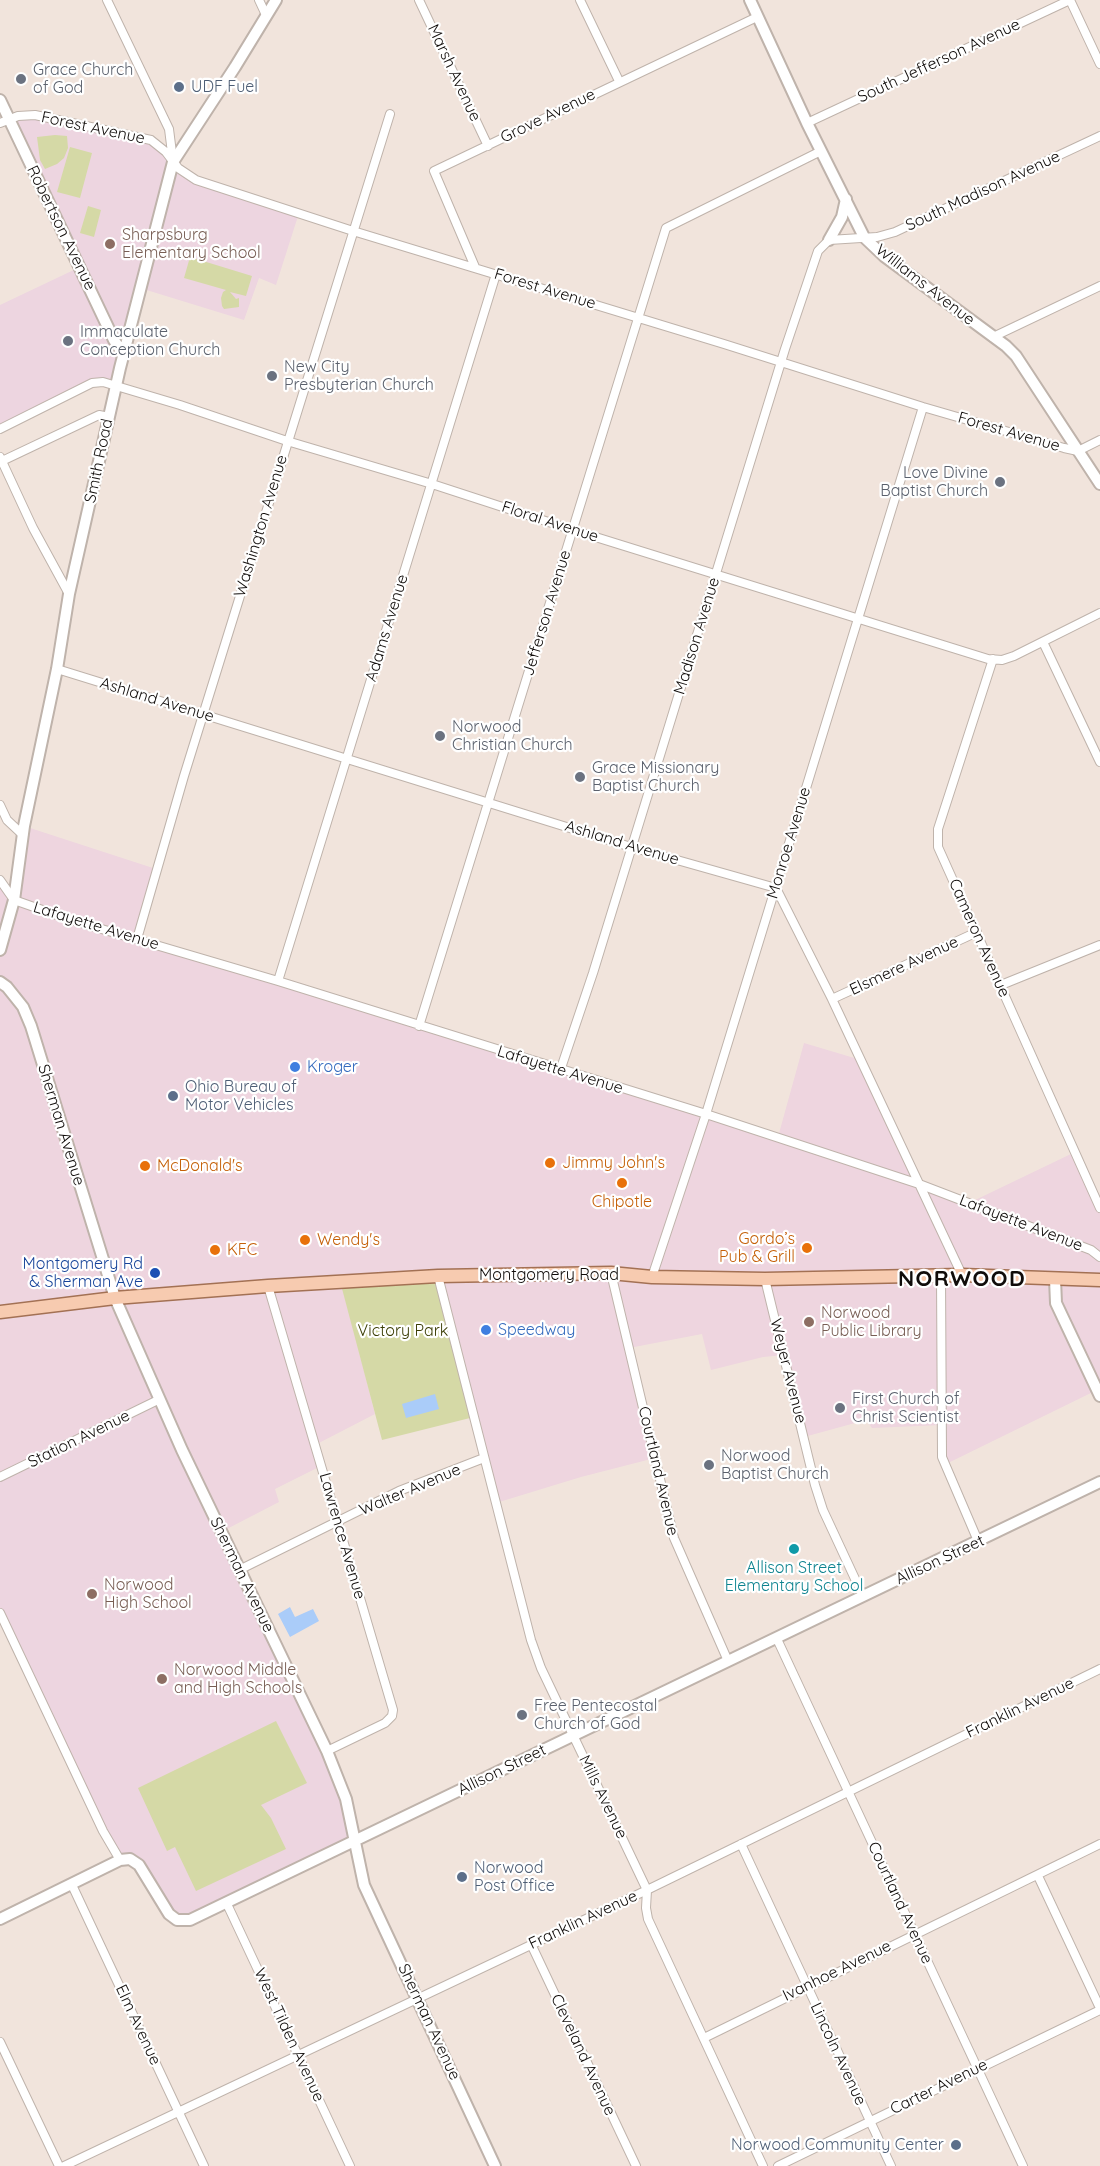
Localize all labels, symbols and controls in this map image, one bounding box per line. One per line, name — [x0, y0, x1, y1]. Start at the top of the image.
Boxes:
street label: South Jefferson Avenue — [855, 15, 1023, 107]
street label: Marsh Avenue — [423, 21, 485, 125]
place label: Grace Church of God — [33, 60, 133, 98]
marker: Grace Church of God — [14, 72, 28, 86]
place label: UDF Fuel — [191, 77, 258, 97]
marker: UDF Fuel — [172, 80, 186, 94]
street label: Grove Avenue — [497, 85, 599, 147]
street label: Forest Avenue — [39, 108, 147, 148]
street label: South Madison Avenue — [903, 147, 1063, 235]
street label: Robertson Avenue — [22, 162, 100, 294]
place label: Sharpsburg Elementary School — [122, 225, 261, 263]
marker: Sharpsburg Elementary School — [103, 237, 117, 251]
street label: Williams Avenue — [872, 240, 978, 330]
street label: Forest Avenue — [492, 264, 598, 314]
place label: Immaculate Conception Church — [80, 322, 220, 360]
marker: Immaculate Conception Church — [61, 334, 75, 348]
place label: New City Presbyterian Church — [284, 357, 434, 395]
marker: New City Presbyterian Church — [265, 369, 279, 383]
street label: Forest Avenue — [956, 408, 1062, 456]
street label: Smith Road — [81, 417, 117, 505]
street label: Washington Avenue — [230, 453, 292, 599]
place label: Love Divine Baptist Church — [880, 463, 988, 501]
marker: Love Divine Baptist Church — [993, 475, 1007, 489]
street label: Floral Avenue — [499, 497, 601, 547]
street label: Jefferson Avenue — [519, 548, 575, 678]
street label: Adams Avenue — [362, 572, 412, 684]
street label: Madison Avenue — [670, 575, 724, 697]
street label: Ashland Avenue — [98, 674, 216, 726]
place label: Norwood Christian Church — [452, 717, 573, 755]
marker: Norwood Christian Church — [433, 729, 447, 743]
place label: Grace Missionary Baptist Church — [592, 758, 719, 796]
marker: Grace Missionary Baptist Church — [573, 770, 587, 784]
street label: Monroe Avenue — [763, 785, 815, 901]
street label: Ashland Avenue — [563, 817, 681, 869]
street label: Cameron Avenue — [944, 876, 1014, 1000]
street label: Lafayette Avenue — [31, 898, 161, 954]
street label: Elsmere Avenue — [847, 932, 961, 1000]
street label: Lafayette Avenue — [495, 1042, 625, 1098]
place label: Kroger — [307, 1057, 358, 1077]
marker: Kroger — [288, 1060, 302, 1074]
street label: Sherman Avenue — [33, 1062, 89, 1188]
place label: Ohio Bureau of Motor Vehicles — [185, 1077, 297, 1115]
marker: Ohio Bureau of Motor Vehicles — [166, 1089, 180, 1103]
place label: Jimmy John's — [562, 1153, 665, 1173]
place label: McDonald's — [157, 1156, 243, 1176]
marker: Jimmy John's — [543, 1156, 557, 1170]
marker: McDonald's — [138, 1159, 152, 1173]
marker: Chipotle — [615, 1176, 629, 1190]
street label: Lafayette Avenue — [957, 1191, 1085, 1255]
place label: Chipotle — [592, 1192, 652, 1212]
place label: Gordo’s Pub & Grill — [719, 1229, 795, 1267]
place label: Wendy's — [317, 1230, 380, 1250]
marker: Wendy's — [298, 1233, 312, 1247]
place label: KFC — [227, 1240, 257, 1260]
marker: Gordo’s Pub & Grill — [800, 1241, 814, 1255]
marker: KFC — [208, 1243, 222, 1257]
place label: Montgomery Rd & Sherman Ave — [23, 1254, 143, 1292]
street label: Montgomery Road — [479, 1265, 619, 1285]
marker: Montgomery Rd & Sherman Ave — [148, 1266, 162, 1280]
district label: NORWOOD — [898, 1266, 1026, 1292]
place label: Norwood Public Library — [821, 1303, 922, 1341]
marker: Norwood Public Library — [802, 1315, 816, 1329]
street label: Weyer Avenue — [766, 1317, 810, 1425]
place label: Speedway — [498, 1320, 575, 1340]
park label: Victory Park — [358, 1321, 448, 1341]
marker: Speedway — [479, 1323, 493, 1337]
place label: First Church of Christ Scientist — [852, 1389, 960, 1427]
marker: First Church of Christ Scientist — [833, 1401, 847, 1415]
street label: Courtland Avenue — [634, 1404, 682, 1538]
street label: Station Avenue — [25, 1406, 133, 1472]
place label: Norwood Baptist Church — [721, 1446, 829, 1484]
marker: Norwood Baptist Church — [702, 1458, 716, 1472]
street label: Walter Avenue — [356, 1460, 464, 1520]
street label: Lawrence Avenue — [315, 1471, 369, 1601]
street label: Sherman Avenue — [206, 1514, 278, 1636]
street label: Allison Street — [893, 1531, 987, 1589]
marker: Allison Street Elementary School — [787, 1542, 801, 1556]
place label: Allison Street Elementary School — [725, 1558, 863, 1596]
place label: Norwood High School — [104, 1575, 192, 1613]
marker: Norwood High School — [85, 1587, 99, 1601]
place label: Norwood Middle and High Schools — [174, 1660, 302, 1698]
marker: Norwood Middle and High Schools — [155, 1672, 169, 1686]
street label: Franklin Avenue — [963, 1674, 1077, 1742]
place label: Free Pentecostal Church of God — [534, 1696, 657, 1734]
marker: Free Pentecostal Church of God — [515, 1708, 529, 1722]
street label: Allison Street — [455, 1740, 549, 1800]
street label: Mills Avenue — [575, 1752, 631, 1842]
street label: Courtland Avenue — [863, 1839, 937, 1967]
place label: Norwood Post Office — [474, 1858, 555, 1896]
marker: Norwood Post Office — [455, 1870, 469, 1884]
street label: Franklin Avenue — [526, 1886, 640, 1954]
street label: Ivanhoe Avenue — [780, 1936, 894, 2006]
street label: Sherman Avenue — [394, 1961, 464, 2083]
street label: West Tilden Avenue — [250, 1965, 328, 2105]
street label: Elm Avenue — [111, 1982, 165, 2068]
street label: Cleveland Avenue — [546, 1991, 620, 2119]
street label: Lincoln Avenue — [806, 2000, 870, 2108]
street label: Carter Avenue — [887, 2055, 991, 2119]
place label: Norwood Community Center — [731, 2135, 944, 2155]
marker: Norwood Community Center — [949, 2138, 963, 2152]

